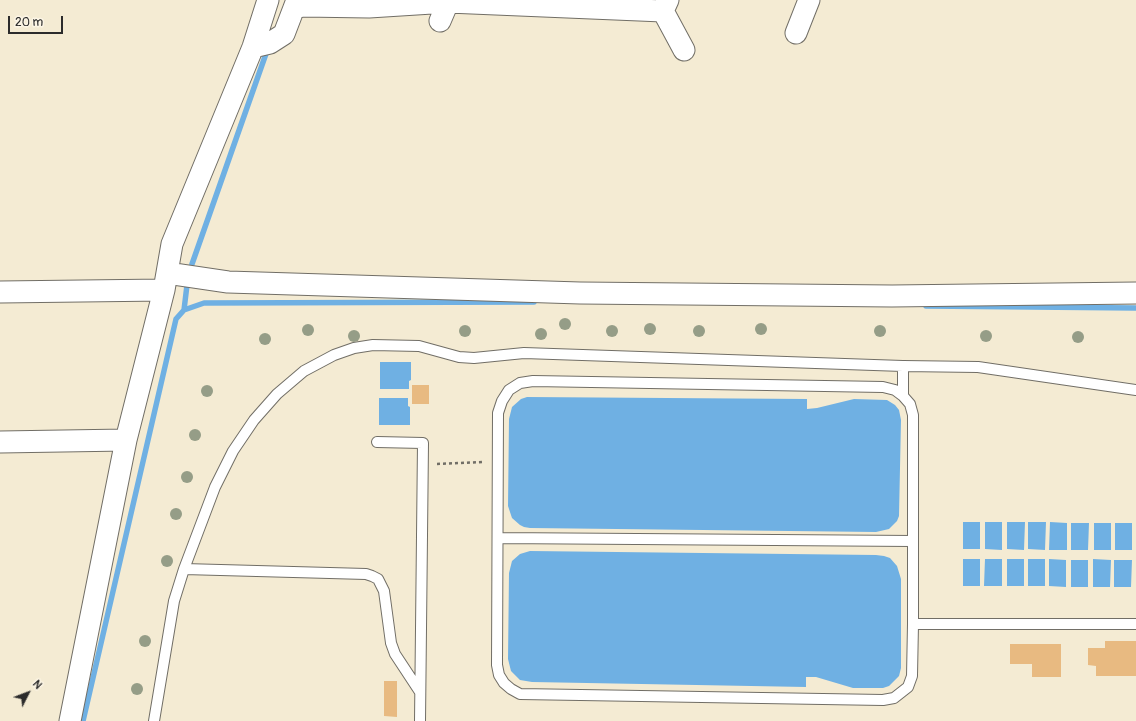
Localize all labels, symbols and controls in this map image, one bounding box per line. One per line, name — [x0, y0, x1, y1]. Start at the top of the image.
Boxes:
scale bar — [10, 8, 65, 34]
text: 20 m — [15, 15, 43, 30]
north arrow — [8, 673, 48, 713]
text: N — [30, 678, 45, 692]

